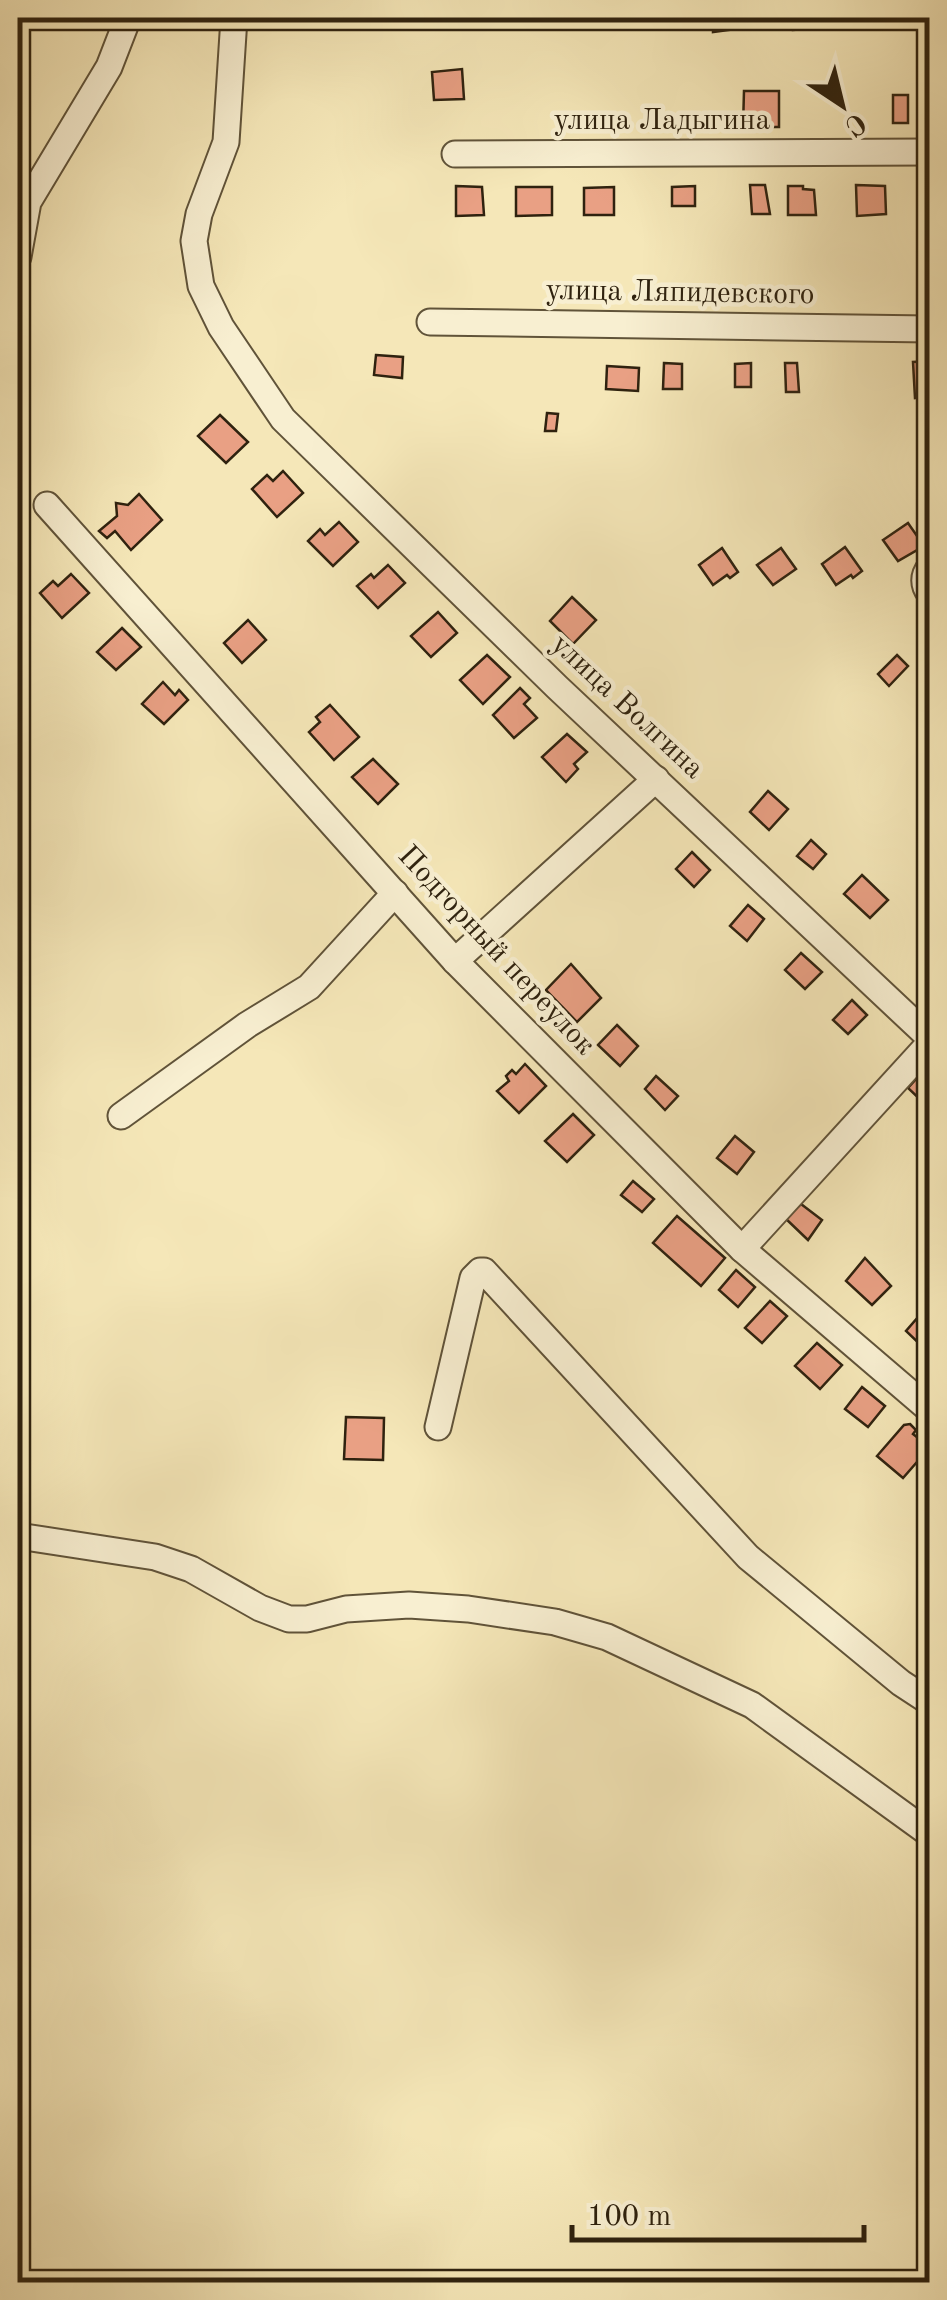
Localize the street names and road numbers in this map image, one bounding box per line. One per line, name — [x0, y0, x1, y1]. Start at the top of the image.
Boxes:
street label: улица Ладыгина — [554, 106, 771, 136]
street label: улица Ляпидевского — [545, 276, 815, 310]
street label: улица Волгина — [545, 629, 709, 785]
street label: Подгорный переулок — [392, 841, 600, 1061]

